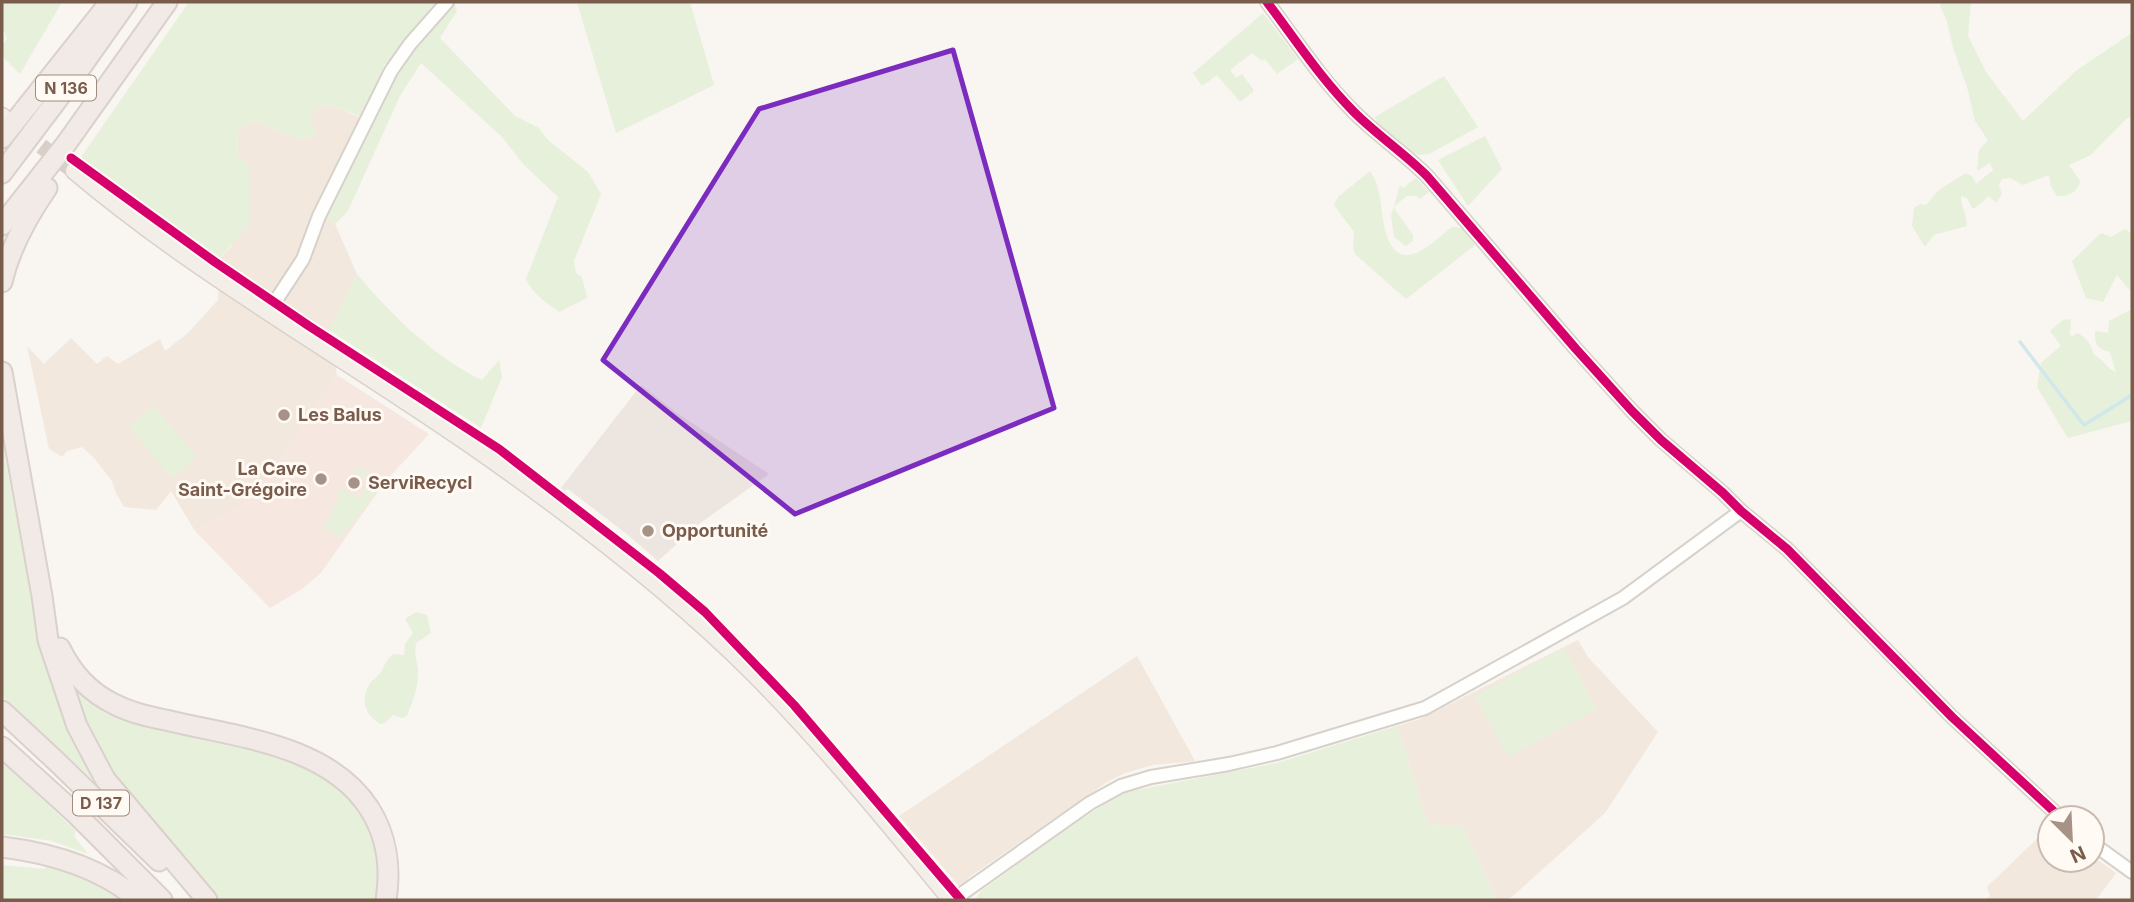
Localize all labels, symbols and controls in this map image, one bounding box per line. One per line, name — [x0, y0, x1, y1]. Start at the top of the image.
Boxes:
road number: N 136 — [36, 76, 96, 100]
place label: Les Balus — [298, 404, 382, 425]
marker: Les Balus — [276, 407, 292, 423]
place label: La Cave Saint-Grégoire — [178, 458, 307, 500]
marker: La Cave Saint-Grégoire — [313, 471, 329, 487]
place label: ServiRecycl — [368, 472, 472, 493]
marker: ServiRecycl — [346, 475, 362, 491]
place label: Opportunité — [662, 520, 769, 541]
marker: Opportunité — [640, 523, 656, 539]
road number: D 137 — [73, 790, 129, 816]
north arrow — [2036, 804, 2106, 874]
text: N — [2066, 841, 2089, 868]

